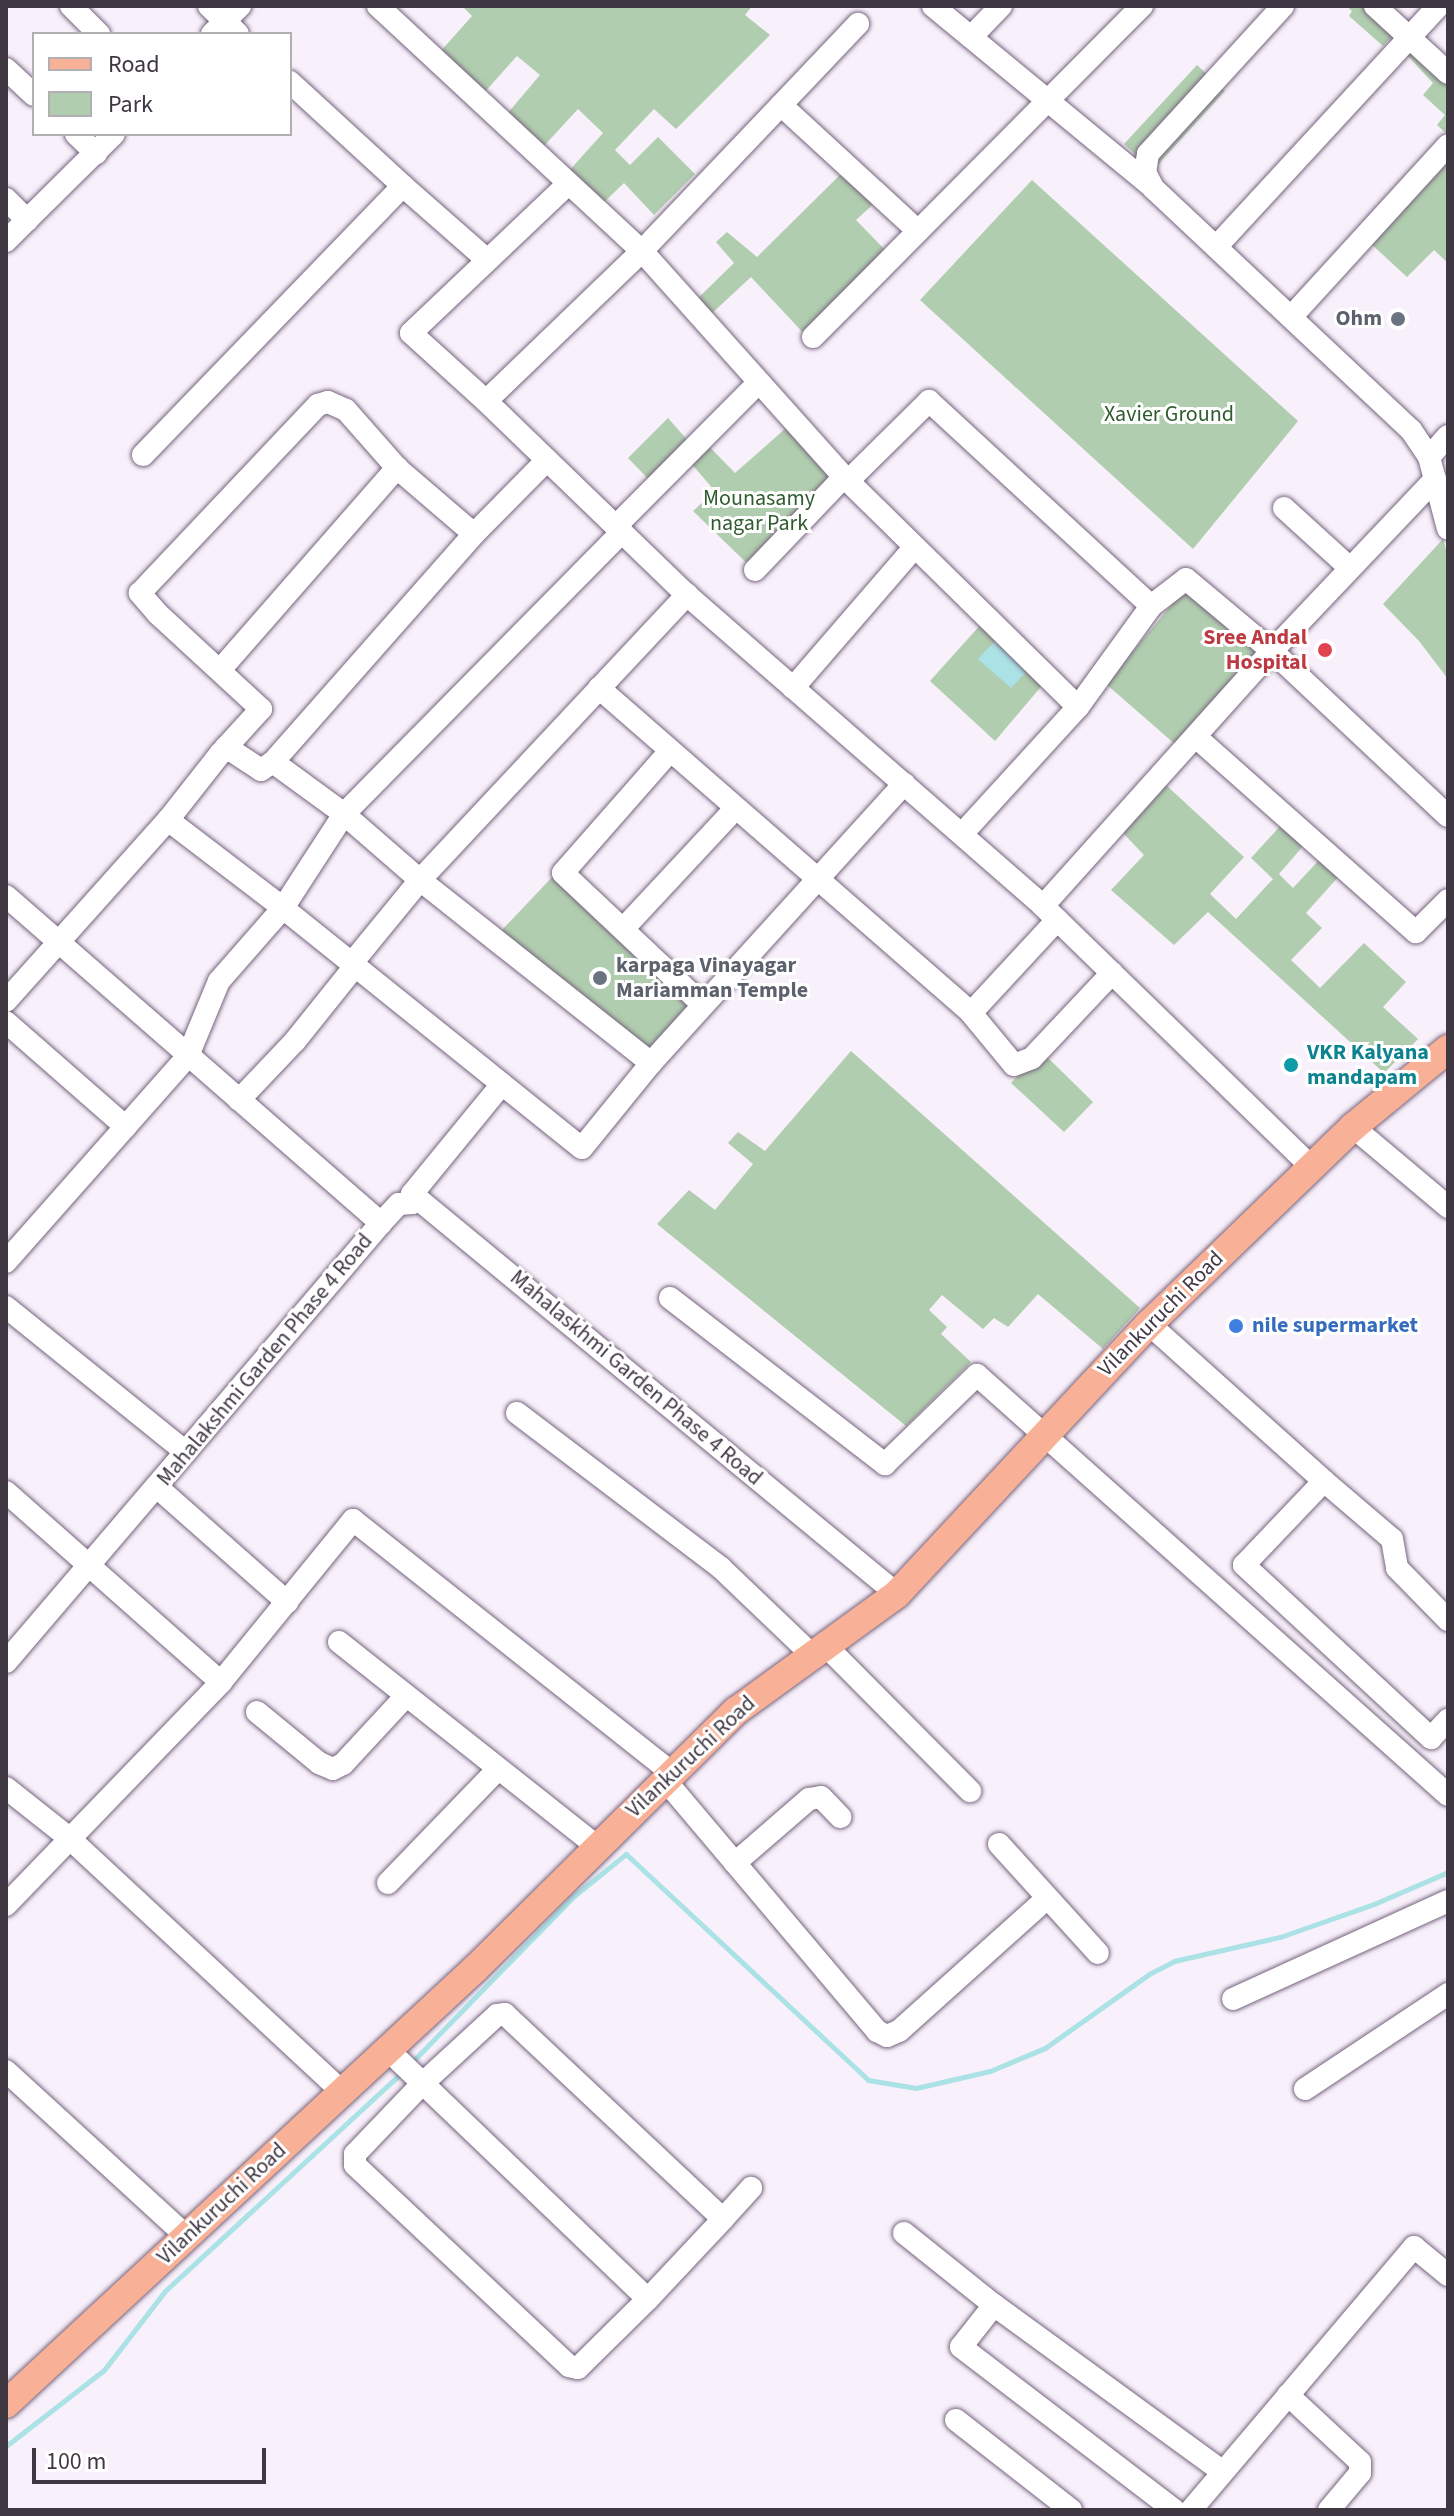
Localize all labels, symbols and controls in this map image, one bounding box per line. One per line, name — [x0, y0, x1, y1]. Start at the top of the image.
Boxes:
legend — [32, 32, 292, 136]
text: Road — [108, 47, 160, 82]
text: Park — [108, 87, 153, 122]
place label: Ohm — [1336, 306, 1382, 332]
marker: Ohm — [1389, 310, 1407, 328]
park label: Xavier Ground — [1104, 402, 1234, 428]
park label: Mounasamy nagar Park — [703, 485, 815, 536]
place label: Sree Andal Hospital — [1203, 624, 1307, 676]
marker: Sree Andal Hospital — [1314, 639, 1336, 661]
place label: karpaga Vinayagar Mariamman Temple — [616, 952, 808, 1004]
marker: karpaga Vinayagar Mariamman Temple — [591, 969, 609, 987]
place label: VKR Kalyana mandapam — [1307, 1039, 1429, 1090]
marker: VKR Kalyana mandapam — [1282, 1056, 1300, 1074]
street label: Mahalakshmi Garden Phase 4 Road — [152, 1228, 378, 1492]
street label: Vilankuruchi Road — [1093, 1246, 1229, 1382]
street label: Mahalaskhmi Garden Phase 4 Road — [504, 1265, 768, 1491]
place label: nile supermarket — [1252, 1313, 1418, 1339]
marker: nile supermarket — [1227, 1317, 1245, 1335]
street label: Vilankuruchi Road — [621, 1691, 761, 1823]
street label: Vilankuruchi Road — [152, 2138, 292, 2270]
scale bar — [36, 2432, 270, 2482]
text: 100 m — [46, 2444, 106, 2479]

